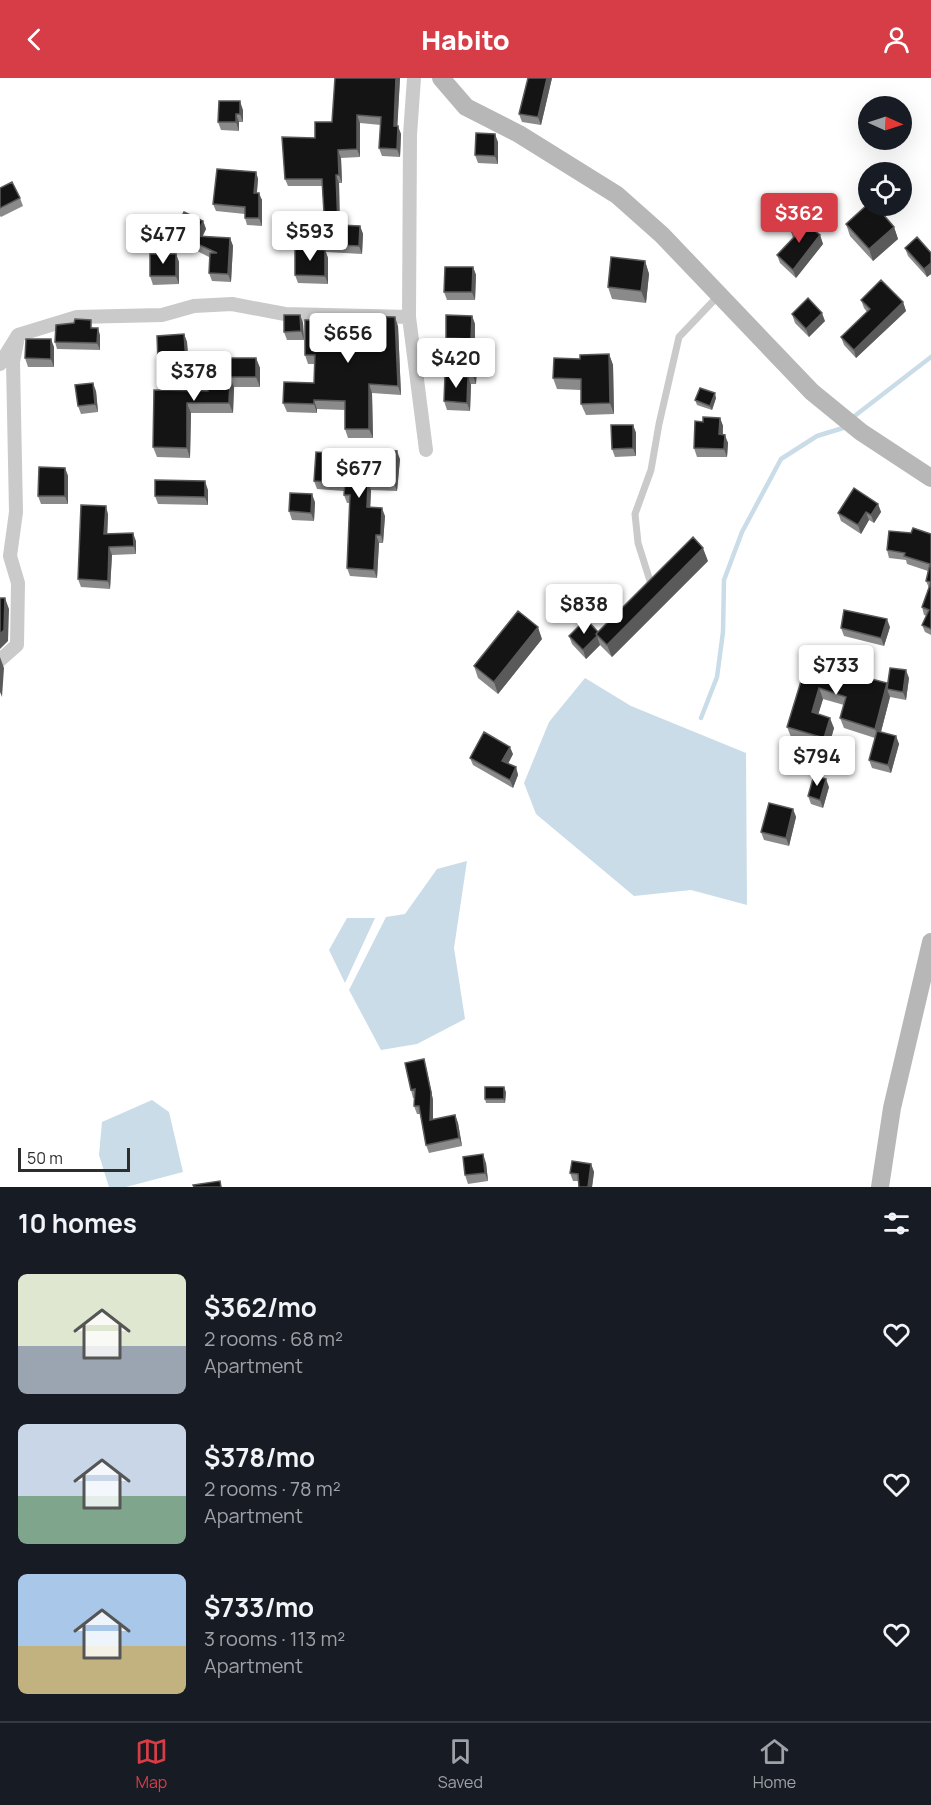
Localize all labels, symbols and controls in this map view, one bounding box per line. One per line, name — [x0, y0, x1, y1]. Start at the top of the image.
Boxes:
text: Habito — [421, 21, 510, 58]
icon: back — [18, 23, 51, 56]
icon: person — [880, 23, 913, 56]
north arrow — [858, 96, 912, 150]
map controls — [858, 96, 912, 216]
button: locate — [858, 162, 912, 216]
pin: $362 — [763, 193, 835, 244]
text: $362 — [775, 199, 823, 226]
pin: $593 — [274, 211, 346, 262]
pin: $477 — [127, 214, 199, 265]
text: $593 — [286, 217, 334, 244]
text: $477 — [140, 220, 186, 247]
pin: $656 — [312, 313, 384, 364]
text: $656 — [323, 319, 373, 346]
pin: $420 — [420, 338, 492, 389]
text: $420 — [431, 344, 481, 371]
pin: $378 — [158, 351, 230, 402]
text: $378 — [170, 357, 218, 384]
pin: $677 — [323, 448, 395, 499]
text: $677 — [336, 454, 382, 481]
pin: $838 — [548, 584, 620, 635]
text: $838 — [560, 590, 608, 617]
pin: $733 — [800, 645, 872, 696]
text: $733 — [813, 651, 859, 678]
pin: $794 — [781, 736, 853, 787]
text: $794 — [793, 742, 841, 769]
scale bar — [18, 1145, 130, 1172]
text: 50 m — [27, 1147, 63, 1169]
text: 10 homes — [18, 1205, 137, 1241]
icon: filters — [880, 1207, 913, 1240]
text: $362/mo — [204, 1289, 317, 1325]
icon: home — [66, 1298, 138, 1370]
icon: heart — [880, 1318, 913, 1351]
text: 2 rooms · 68 m² — [204, 1325, 343, 1352]
text: Apartment — [204, 1352, 303, 1379]
text: $378/mo — [204, 1439, 315, 1475]
icon: home — [66, 1448, 138, 1520]
icon: heart — [880, 1468, 913, 1501]
text: 2 rooms · 78 m² — [204, 1475, 341, 1502]
text: Apartment — [204, 1502, 303, 1529]
text: $733/mo — [204, 1589, 314, 1625]
icon: home — [66, 1598, 138, 1670]
icon: heart — [880, 1618, 913, 1651]
text: 3 rooms · 113 m² — [204, 1625, 345, 1652]
text: Apartment — [204, 1652, 303, 1679]
tab: Map — [135, 1735, 168, 1793]
tab: Saved — [438, 1735, 483, 1793]
tab: Home — [753, 1735, 796, 1793]

